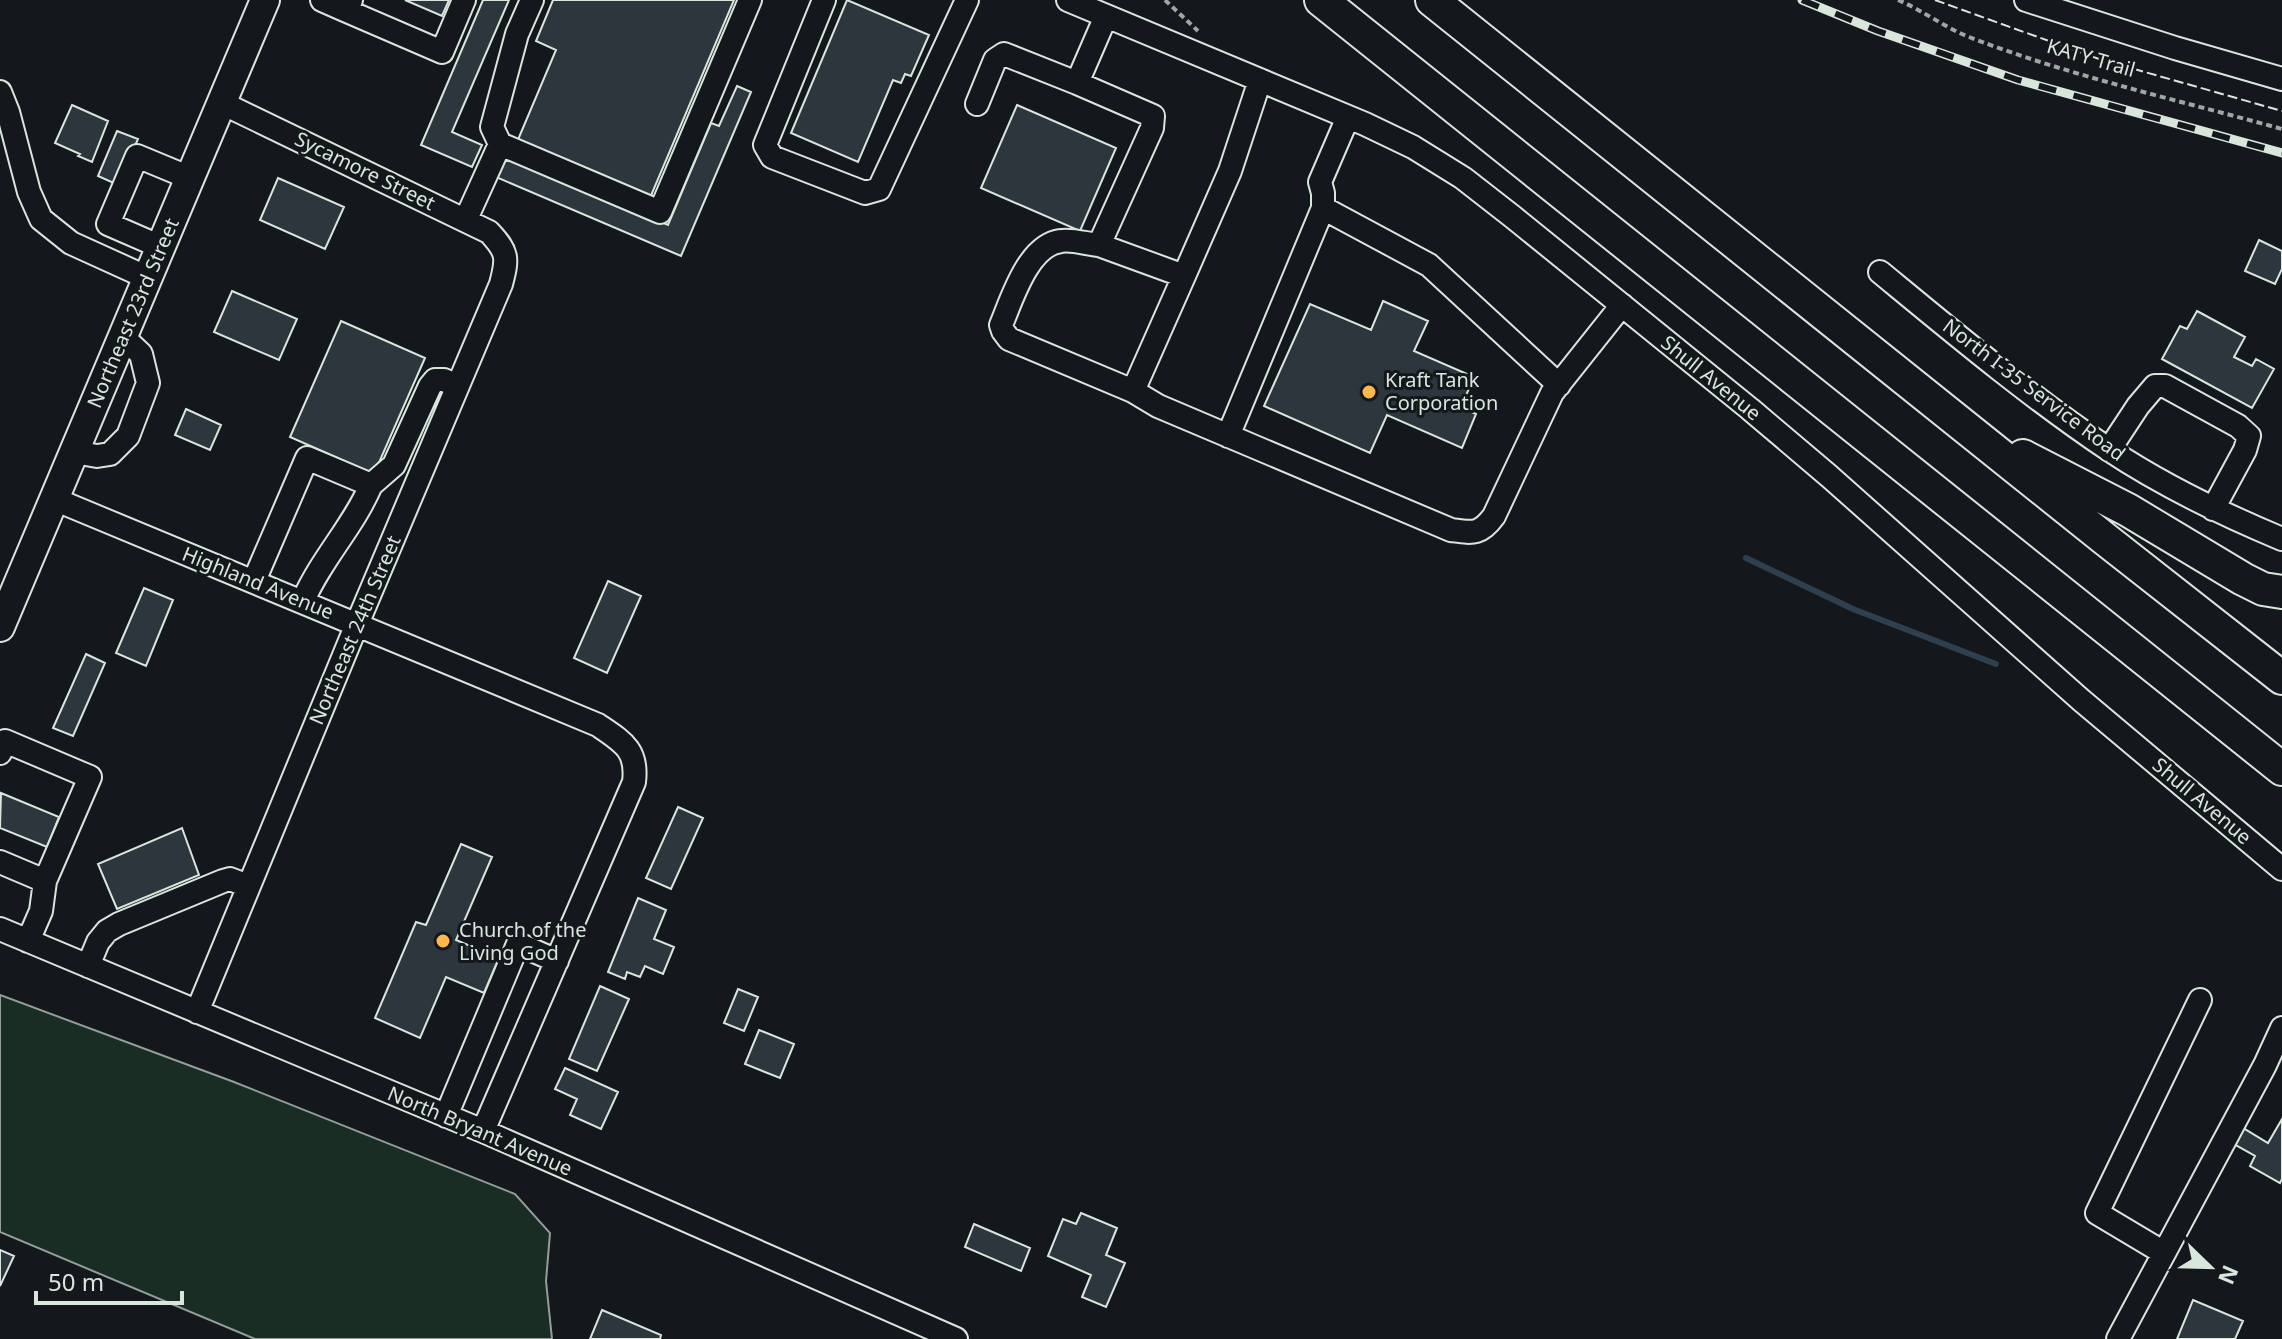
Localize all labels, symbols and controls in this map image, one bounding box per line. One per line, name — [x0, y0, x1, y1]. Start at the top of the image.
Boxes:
street label: KATY Trail — [2044, 32, 2139, 83]
street label: Sycamore Street — [291, 125, 440, 216]
street label: Northeast 23rd Street — [80, 214, 185, 412]
street label: North I-35 Service Road — [1938, 312, 2131, 467]
street label: Shull Avenue — [1656, 329, 1767, 426]
place label: Kraft Tank Corporation — [1385, 366, 1498, 416]
marker: Kraft Tank Corporation — [1360, 383, 1378, 401]
street label: Northeast 24th Street — [302, 531, 407, 729]
street label: Highland Avenue — [178, 540, 338, 625]
street label: Shull Avenue — [2147, 751, 2258, 850]
place label: Church of the Living God — [459, 916, 586, 966]
marker: Church of the Living God — [434, 932, 452, 950]
street label: North Bryant Avenue — [384, 1079, 577, 1182]
north arrow — [2170, 1227, 2250, 1307]
scale bar — [36, 1255, 182, 1305]
text: N — [2212, 1261, 2247, 1289]
text: 50 m — [48, 1265, 104, 1298]

